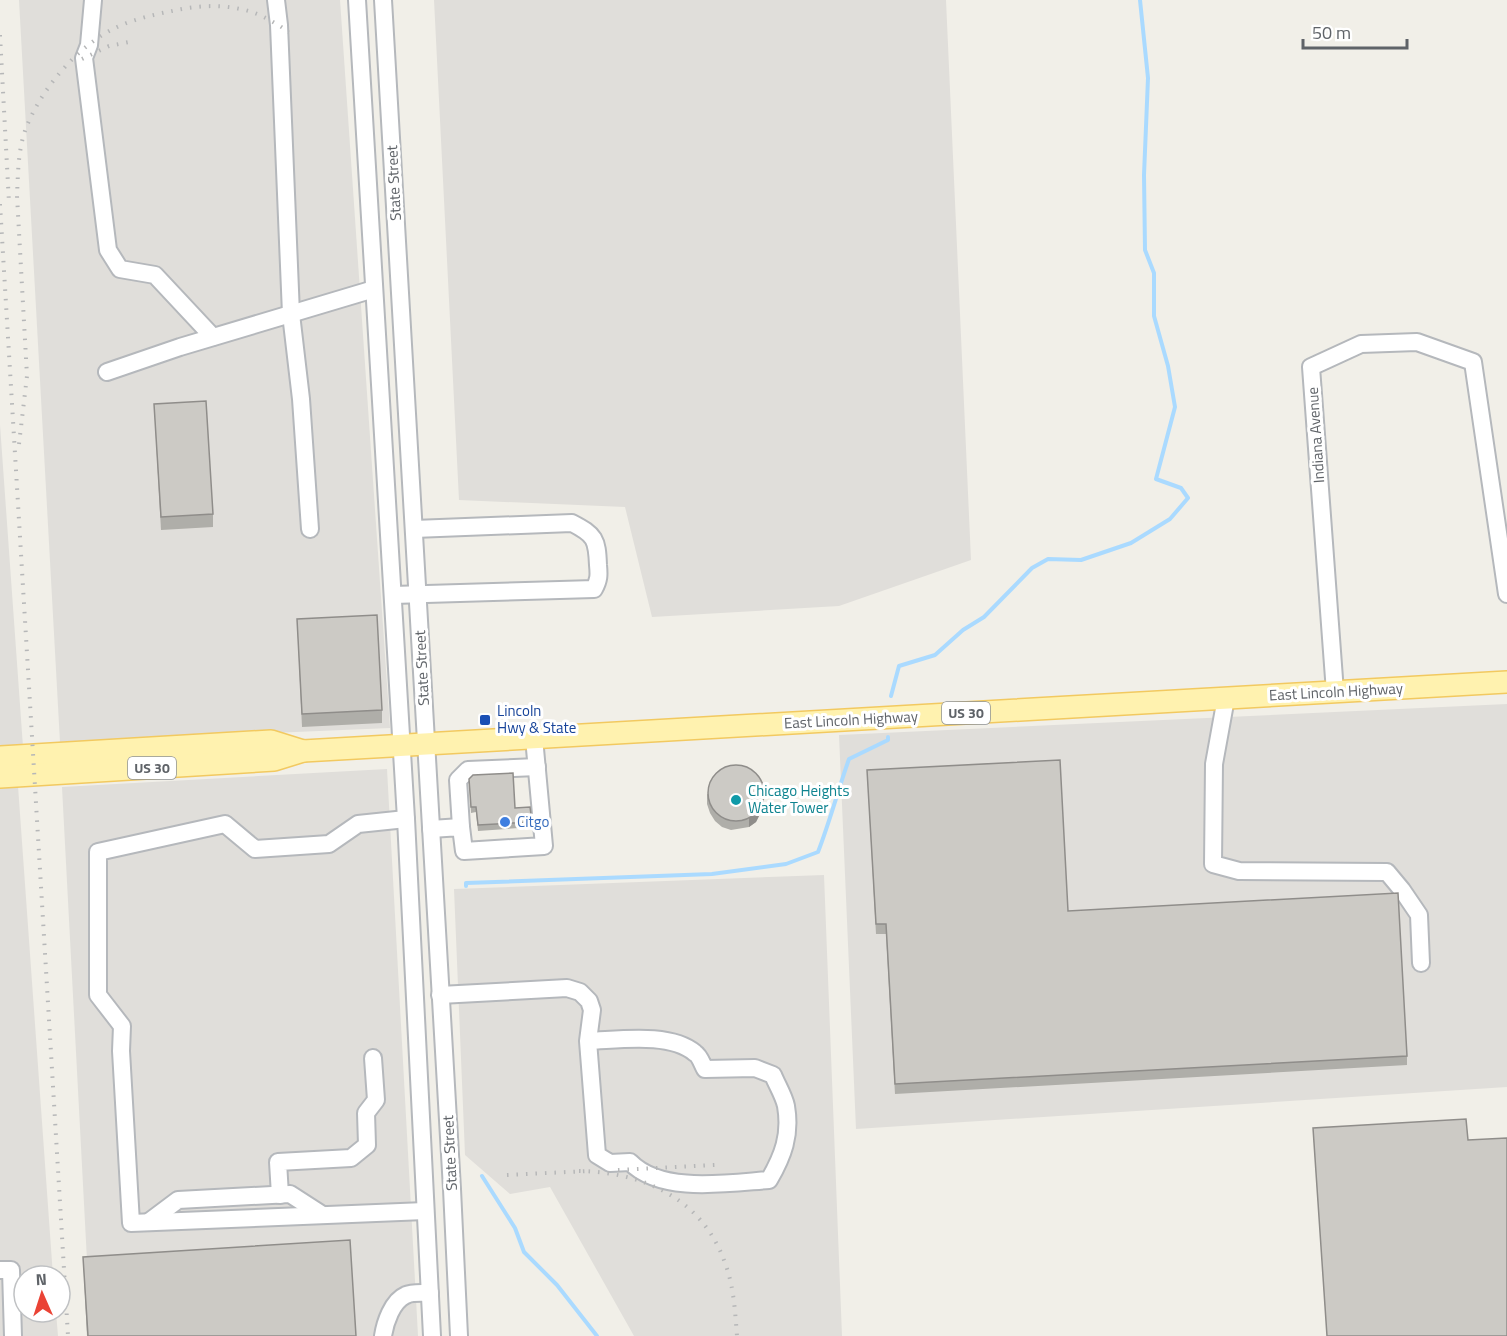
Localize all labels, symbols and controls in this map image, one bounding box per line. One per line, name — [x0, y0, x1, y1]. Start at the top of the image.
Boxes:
scale bar — [1303, 12, 1406, 50]
text: 50 m — [1312, 19, 1351, 46]
street label: State Street — [380, 144, 407, 221]
street label: Indiana Avenue — [1301, 386, 1330, 484]
street label: State Street — [408, 629, 435, 706]
street label: East Lincoln Highway — [1268, 677, 1404, 706]
place label: Lincoln Hwy & State — [497, 699, 576, 739]
road number: US 30 — [942, 702, 990, 724]
street label: East Lincoln Highway — [783, 705, 919, 734]
marker: Lincoln Hwy & State — [478, 713, 492, 727]
road number: US 30 — [128, 757, 176, 779]
place label: Chicago Heights Water Tower — [748, 779, 849, 819]
marker: Chicago Heights Water Tower — [729, 793, 743, 807]
place label: Citgo — [517, 810, 549, 833]
marker: Citgo — [498, 815, 512, 829]
street label: State Street — [436, 1114, 463, 1191]
north arrow — [12, 1264, 72, 1324]
text: N — [35, 1267, 47, 1291]

